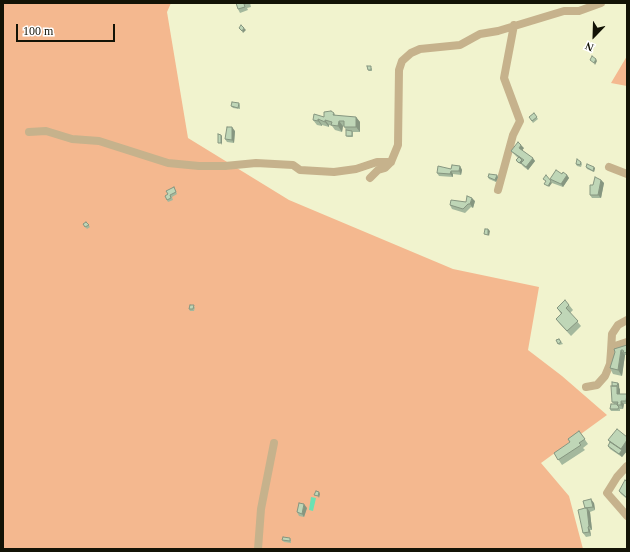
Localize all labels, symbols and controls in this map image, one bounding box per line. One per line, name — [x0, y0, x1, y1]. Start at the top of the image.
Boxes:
scale bar — [18, 16, 117, 42]
north arrow — [574, 16, 614, 56]
text: 100 m — [23, 24, 53, 38]
text: N — [583, 40, 595, 54]

